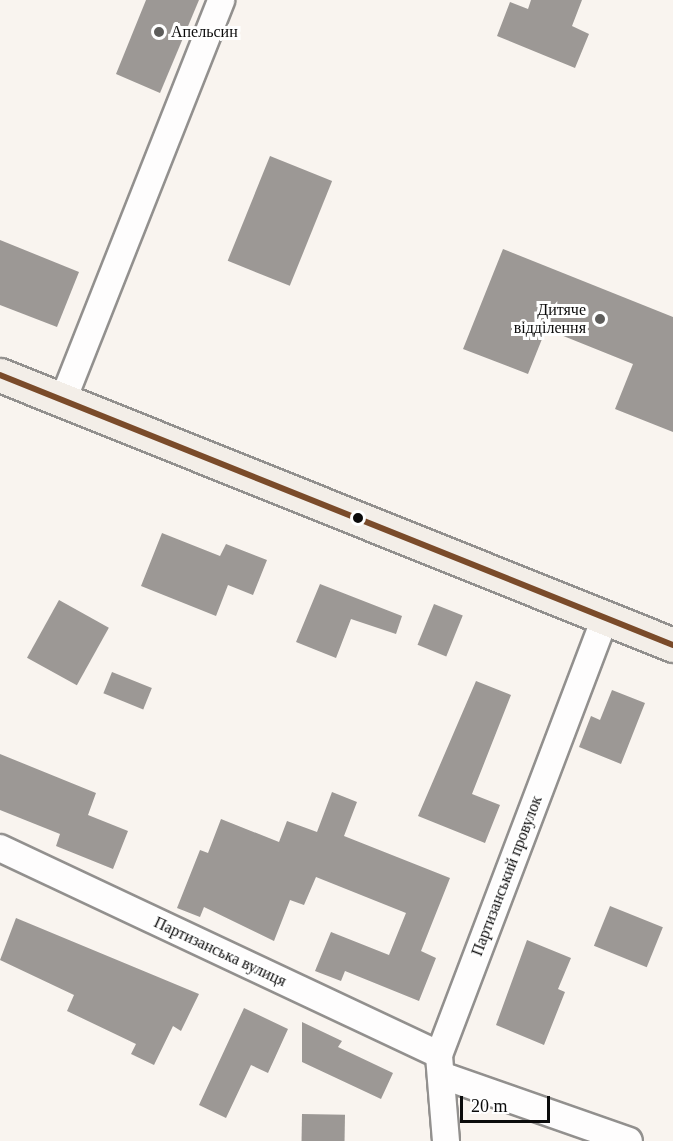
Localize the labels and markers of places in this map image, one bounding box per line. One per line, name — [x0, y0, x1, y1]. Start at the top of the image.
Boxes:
place label: Апельсин — [171, 22, 238, 42]
marker: Апельсин — [152, 25, 166, 39]
place label: Дитяче відділення — [514, 300, 586, 338]
marker: Дитяче відділення — [591, 310, 609, 328]
unlabelled marker — [352, 512, 364, 524]

